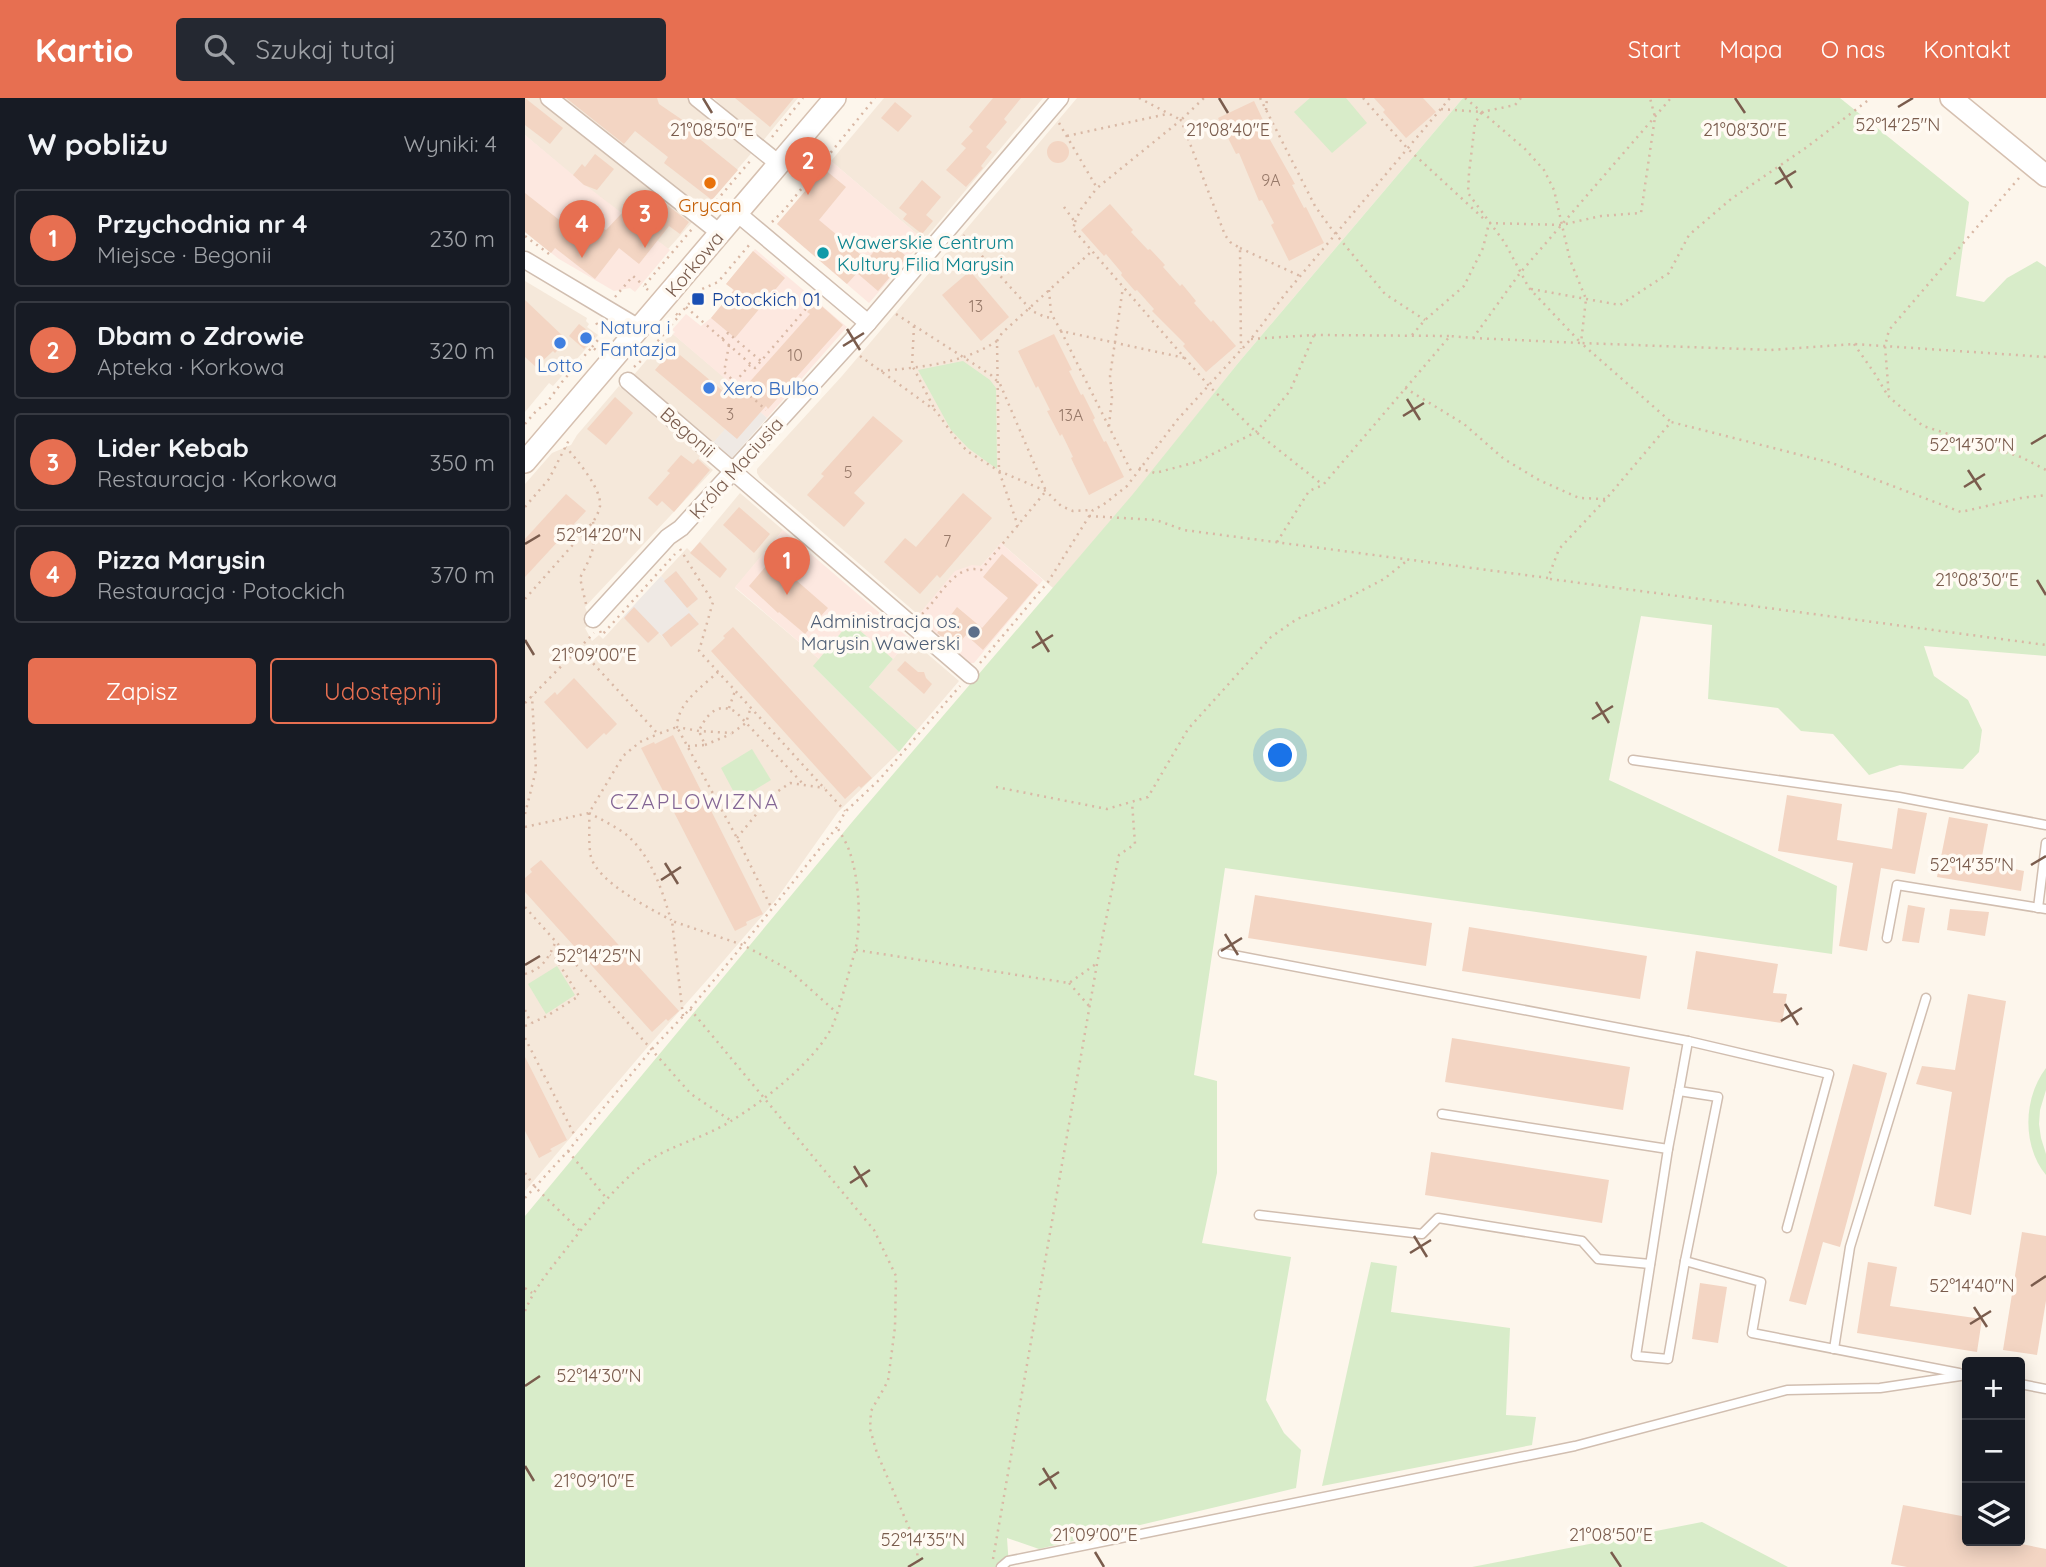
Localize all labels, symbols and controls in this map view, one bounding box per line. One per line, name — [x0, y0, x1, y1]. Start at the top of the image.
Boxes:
search box — [176, 18, 666, 81]
text: Kartio — [35, 29, 134, 70]
icon: search — [200, 30, 238, 68]
text: Szukaj tutaj — [256, 33, 396, 66]
text: Start — [1628, 34, 1681, 64]
text: Mapa — [1719, 34, 1783, 64]
text: O nas — [1821, 34, 1885, 64]
text: Kontakt — [1923, 34, 2011, 64]
text: 52°14'25"N — [1856, 113, 1940, 136]
text: 21°08'50"E — [670, 118, 754, 141]
text: 21°08'40"E — [1186, 118, 1270, 141]
text: 21°08'30"E — [1703, 118, 1787, 141]
text: W pobliżu — [28, 125, 168, 163]
text: Wyniki: 4 — [404, 129, 497, 158]
pin: 2 — [785, 137, 831, 195]
house number: 9A — [1261, 170, 1281, 190]
marker: Grycan — [702, 175, 718, 191]
pin: 3 — [622, 190, 668, 248]
place label: Grycan — [678, 193, 742, 217]
pin: 4 — [559, 200, 605, 258]
text: Przychodnia nr 4 — [97, 207, 308, 240]
text: 1 — [49, 224, 57, 253]
text: 230 m — [429, 224, 495, 253]
street label: Korkowa — [660, 226, 728, 302]
place label: Wawerskie Centrum Kultury Filia Marysin — [837, 230, 1014, 276]
text: Miejsce · Begonii — [97, 240, 272, 269]
marker: Wawerskie Centrum Kultury Filia Marysin — [815, 245, 831, 261]
place label: Potockich 01 — [712, 287, 821, 311]
marker: Potockich 01 — [690, 291, 706, 307]
house number: 13 — [969, 296, 983, 316]
place label: Natura i Fantazja — [600, 315, 677, 361]
text: Dbam o Zdrowie — [97, 319, 304, 352]
marker: Natura i Fantazja — [578, 330, 594, 346]
marker: Lotto — [552, 335, 568, 351]
text: 2 — [46, 336, 60, 365]
text: 320 m — [429, 336, 495, 365]
house number: 10 — [787, 345, 803, 365]
text: Apteka · Korkowa — [97, 352, 285, 381]
place label: Lotto — [537, 353, 583, 377]
place label: Xero Bulbo — [723, 376, 819, 400]
marker: Xero Bulbo — [701, 380, 717, 396]
street label: Begonii — [656, 402, 720, 462]
house number: 3 — [726, 404, 734, 424]
house number: 13A — [1059, 405, 1083, 425]
street label: Króla Maciusia — [684, 412, 788, 524]
text: Lider Kebab — [97, 431, 249, 464]
text: 52°14'30"N — [1929, 433, 2015, 456]
text: 3 — [47, 448, 59, 477]
text: 350 m — [429, 448, 495, 477]
house number: 5 — [844, 462, 852, 482]
text: Restauracja · Korkowa — [97, 464, 337, 493]
text: 52°14'20"N — [556, 523, 642, 546]
house number: 7 — [943, 531, 951, 551]
pin: 1 — [764, 537, 810, 595]
text: Pizza Marysin — [97, 543, 266, 576]
text: 4 — [46, 560, 60, 589]
text: 370 m — [430, 560, 495, 589]
text: 21°08'30"E — [1935, 568, 2019, 591]
text: Restauracja · Potockich — [97, 576, 345, 605]
place label: Administracja os. Marysin Wawerski — [801, 609, 960, 655]
marker: Administracja os. Marysin Wawerski — [966, 624, 982, 640]
text: 21°09'00"E — [551, 643, 637, 666]
button: Zapisz — [28, 658, 256, 724]
button: Udostępnij — [270, 658, 497, 724]
your location — [1263, 738, 1297, 772]
district label: CZAPLOWIZNA — [610, 788, 780, 814]
text: 52°14'35"N — [1930, 853, 2014, 876]
text: 52°14'25"N — [557, 944, 641, 967]
text: 52°14'40"N — [1929, 1274, 2015, 1297]
map controls — [1962, 1357, 2025, 1546]
button: + — [1962, 1357, 2025, 1420]
text: 52°14'30"N — [556, 1364, 642, 1387]
button: − — [1962, 1420, 2025, 1483]
text: 21°09'10"E — [553, 1469, 635, 1492]
button: layers — [1962, 1483, 2025, 1546]
text: 21°09'00"E — [1052, 1523, 1138, 1546]
text: 21°08'50"E — [1569, 1523, 1653, 1546]
text: 52°14'35"N — [881, 1528, 965, 1551]

